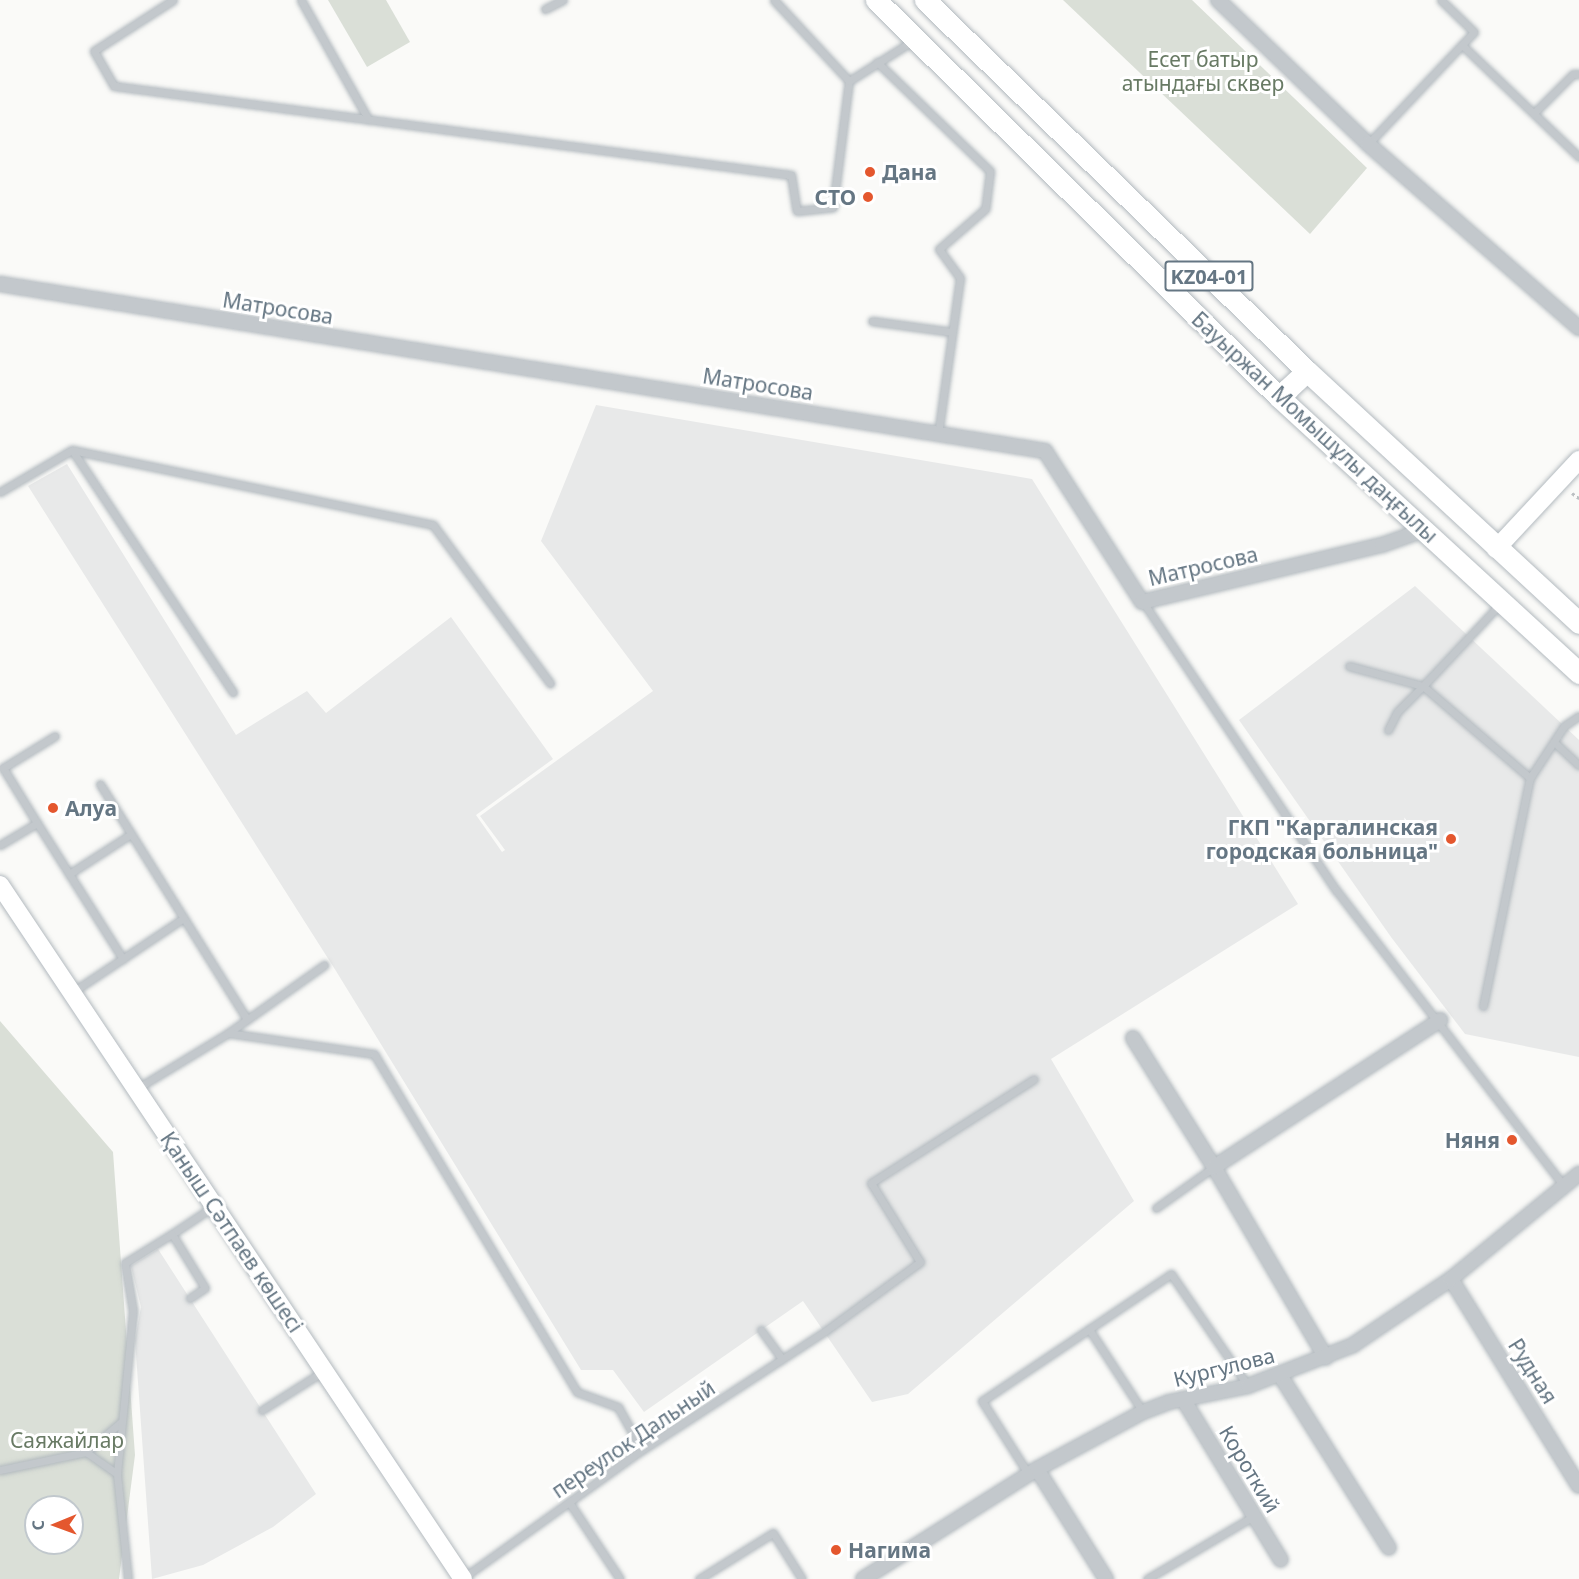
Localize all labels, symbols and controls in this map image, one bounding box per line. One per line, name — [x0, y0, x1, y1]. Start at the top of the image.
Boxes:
park label: Есет батыр атындағы сквер — [1122, 46, 1284, 96]
place label: Дана — [882, 159, 937, 185]
marker: Дана — [863, 165, 877, 179]
place label: СТО — [814, 184, 856, 210]
marker: СТО — [861, 190, 875, 204]
road number: KZ04-01 — [1164, 259, 1254, 293]
street label: Матросова — [221, 287, 335, 329]
street label: Бауыржан Момышұлы даңғылы — [1187, 306, 1443, 548]
street label: Матросова — [701, 363, 815, 405]
street label: Матросова — [1146, 541, 1260, 591]
place label: Алуа — [65, 795, 117, 821]
marker: Алуа — [46, 801, 60, 815]
place label: ГКП "Каргалинская городская больница" — [1206, 814, 1438, 864]
marker: ГКП "Каргалинская городская больница" — [1442, 830, 1460, 848]
street label: Қаныш Сәтпаев көшесі — [155, 1127, 309, 1337]
place label: Няня — [1445, 1127, 1500, 1153]
marker: Няня — [1505, 1133, 1519, 1147]
street label: Рудная — [1503, 1334, 1563, 1408]
street label: Кургулова — [1171, 1342, 1277, 1392]
street label: переулок Дальный — [546, 1375, 720, 1503]
street label: Короткий — [1214, 1421, 1286, 1517]
park label: Саяжайлар — [10, 1427, 124, 1453]
north arrow — [24, 1495, 84, 1555]
text: С — [27, 1520, 49, 1531]
place label: Нагима — [848, 1537, 931, 1563]
marker: Нагима — [829, 1543, 843, 1557]

